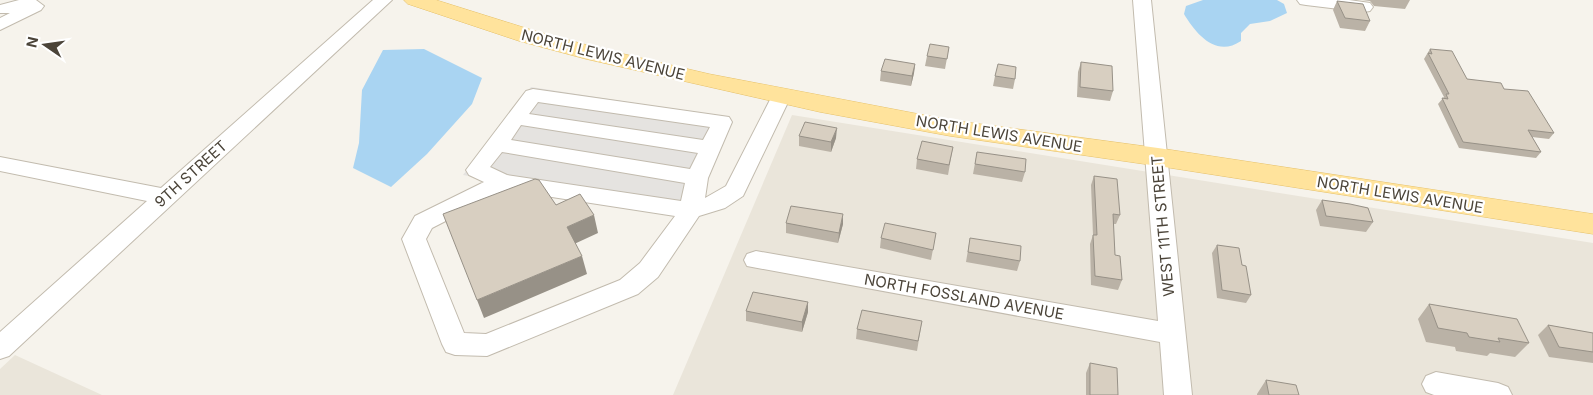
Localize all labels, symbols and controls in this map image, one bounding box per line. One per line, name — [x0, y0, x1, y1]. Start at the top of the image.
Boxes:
north arrow — [20, 20, 70, 70]
street label: NORTH LEWIS AVENUE — [519, 25, 687, 84]
text: N — [22, 35, 41, 49]
street label: NORTH LEWIS AVENUE — [915, 111, 1083, 156]
street label: 9TH STREET — [150, 136, 231, 211]
street label: WEST 11TH STREET — [1147, 155, 1178, 297]
street label: NORTH LEWIS AVENUE — [1316, 172, 1484, 217]
street label: NORTH FOSSLAND AVENUE — [863, 270, 1065, 323]

